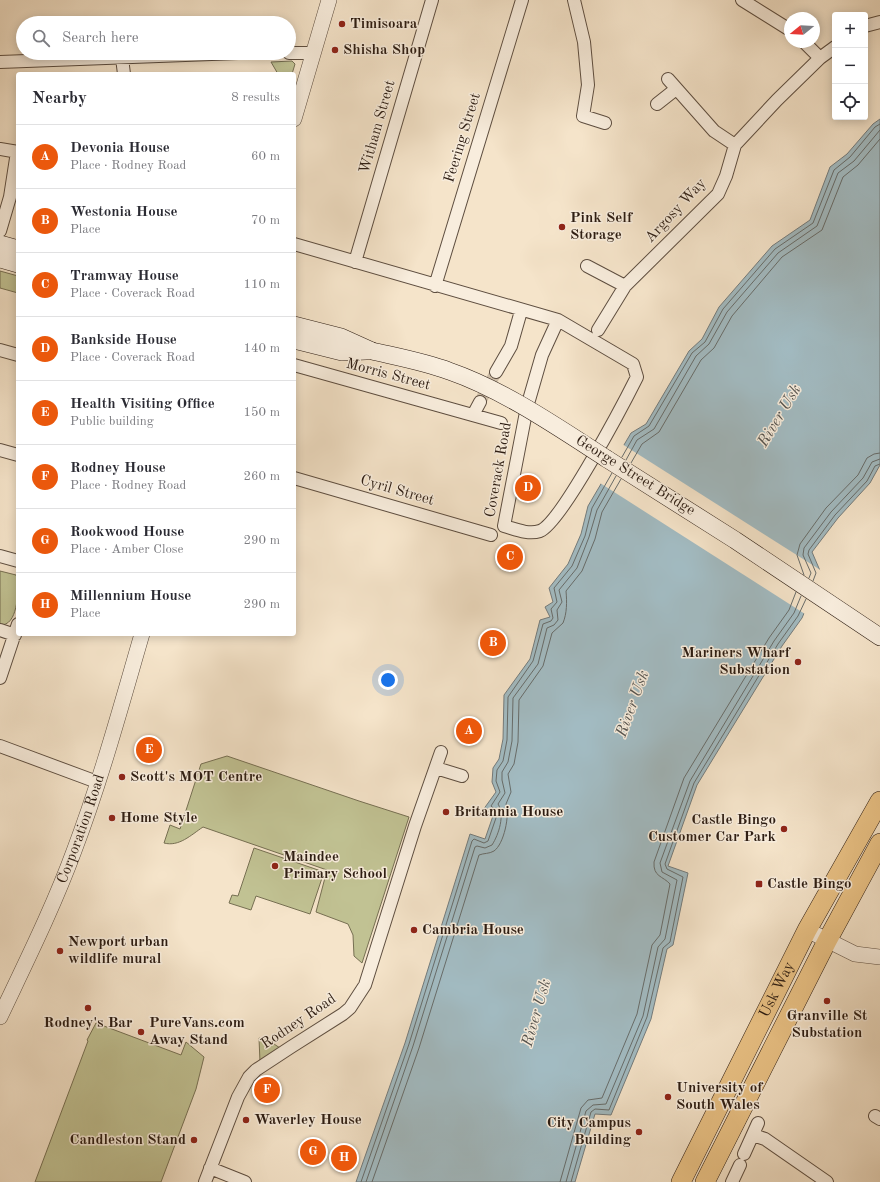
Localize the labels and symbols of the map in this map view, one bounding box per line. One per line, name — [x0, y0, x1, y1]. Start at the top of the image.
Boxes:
north arrow — [784, 12, 820, 48]
place label: Timisoara — [350, 17, 418, 32]
marker: Timisoara — [337, 19, 347, 29]
place label: Shisha Shop — [343, 43, 425, 58]
marker: Shisha Shop — [330, 45, 340, 55]
street label: Witham Street — [358, 79, 398, 175]
street label: Feering Street — [442, 91, 484, 185]
street label: Argosy Way — [643, 176, 709, 246]
place label: Pink Self Storage — [570, 211, 634, 243]
marker: Pink Self Storage — [557, 222, 567, 232]
street label: Morris Street — [344, 357, 432, 393]
water label: River Usk — [755, 382, 805, 451]
street label: Coverack Road — [483, 421, 515, 519]
street label: George Street Bridge — [573, 433, 697, 519]
street label: Cyril Street — [358, 473, 436, 509]
pin: D — [515, 473, 541, 503]
pin: C — [497, 542, 523, 572]
pin: B — [480, 628, 506, 658]
place label: Mariners Wharf Substation — [682, 646, 792, 678]
marker: Mariners Wharf Substation — [793, 657, 803, 667]
water label: River Usk — [613, 668, 652, 740]
your location — [378, 670, 398, 690]
pin: A — [456, 716, 482, 746]
pin: E — [136, 735, 162, 765]
place label: Scott's MOT Centre — [130, 770, 262, 785]
street label: Corporation Road — [55, 772, 108, 886]
marker: Scott's MOT Centre — [117, 772, 127, 782]
place label: Britannia House — [454, 805, 563, 820]
marker: Britannia House — [441, 807, 451, 817]
place label: Home Style — [120, 811, 198, 826]
marker: Home Style — [107, 813, 117, 823]
place label: Castle Bingo Customer Car Park — [648, 813, 777, 845]
marker: Castle Bingo Customer Car Park — [779, 824, 789, 834]
place label: Maindee Primary School — [283, 850, 388, 882]
marker: Maindee Primary School — [270, 861, 280, 871]
place label: Castle Bingo — [767, 877, 852, 892]
marker: Castle Bingo — [754, 879, 764, 889]
place label: Cambria House — [422, 923, 524, 938]
marker: Cambria House — [409, 925, 419, 935]
place label: Newport urban wildlife mural — [68, 935, 169, 967]
marker: Newport urban wildlife mural — [55, 946, 65, 956]
street label: Usk Way — [757, 959, 797, 1020]
water label: River Usk — [519, 977, 554, 1050]
street label: Rodney Road — [259, 991, 339, 1052]
marker: Granville St Substation — [822, 996, 832, 1006]
marker: Rodney's Bar — [83, 1003, 93, 1013]
place label: Granville St Substation — [787, 1009, 868, 1041]
place label: Rodney's Bar — [44, 1016, 133, 1031]
place label: PureVans.com Away Stand — [149, 1016, 245, 1048]
marker: PureVans.com Away Stand — [136, 1027, 146, 1037]
pin: F — [254, 1075, 280, 1105]
place label: University of South Wales — [676, 1081, 764, 1113]
marker: University of South Wales — [663, 1092, 673, 1102]
place label: Waverley House — [254, 1113, 362, 1128]
marker: Waverley House — [241, 1115, 251, 1125]
place label: City Campus Building — [547, 1116, 632, 1148]
marker: City Campus Building — [634, 1127, 644, 1137]
place label: Candleston Stand — [70, 1133, 186, 1148]
marker: Candleston Stand — [189, 1135, 199, 1145]
pin: G — [300, 1137, 326, 1167]
pin: H — [331, 1143, 357, 1173]

